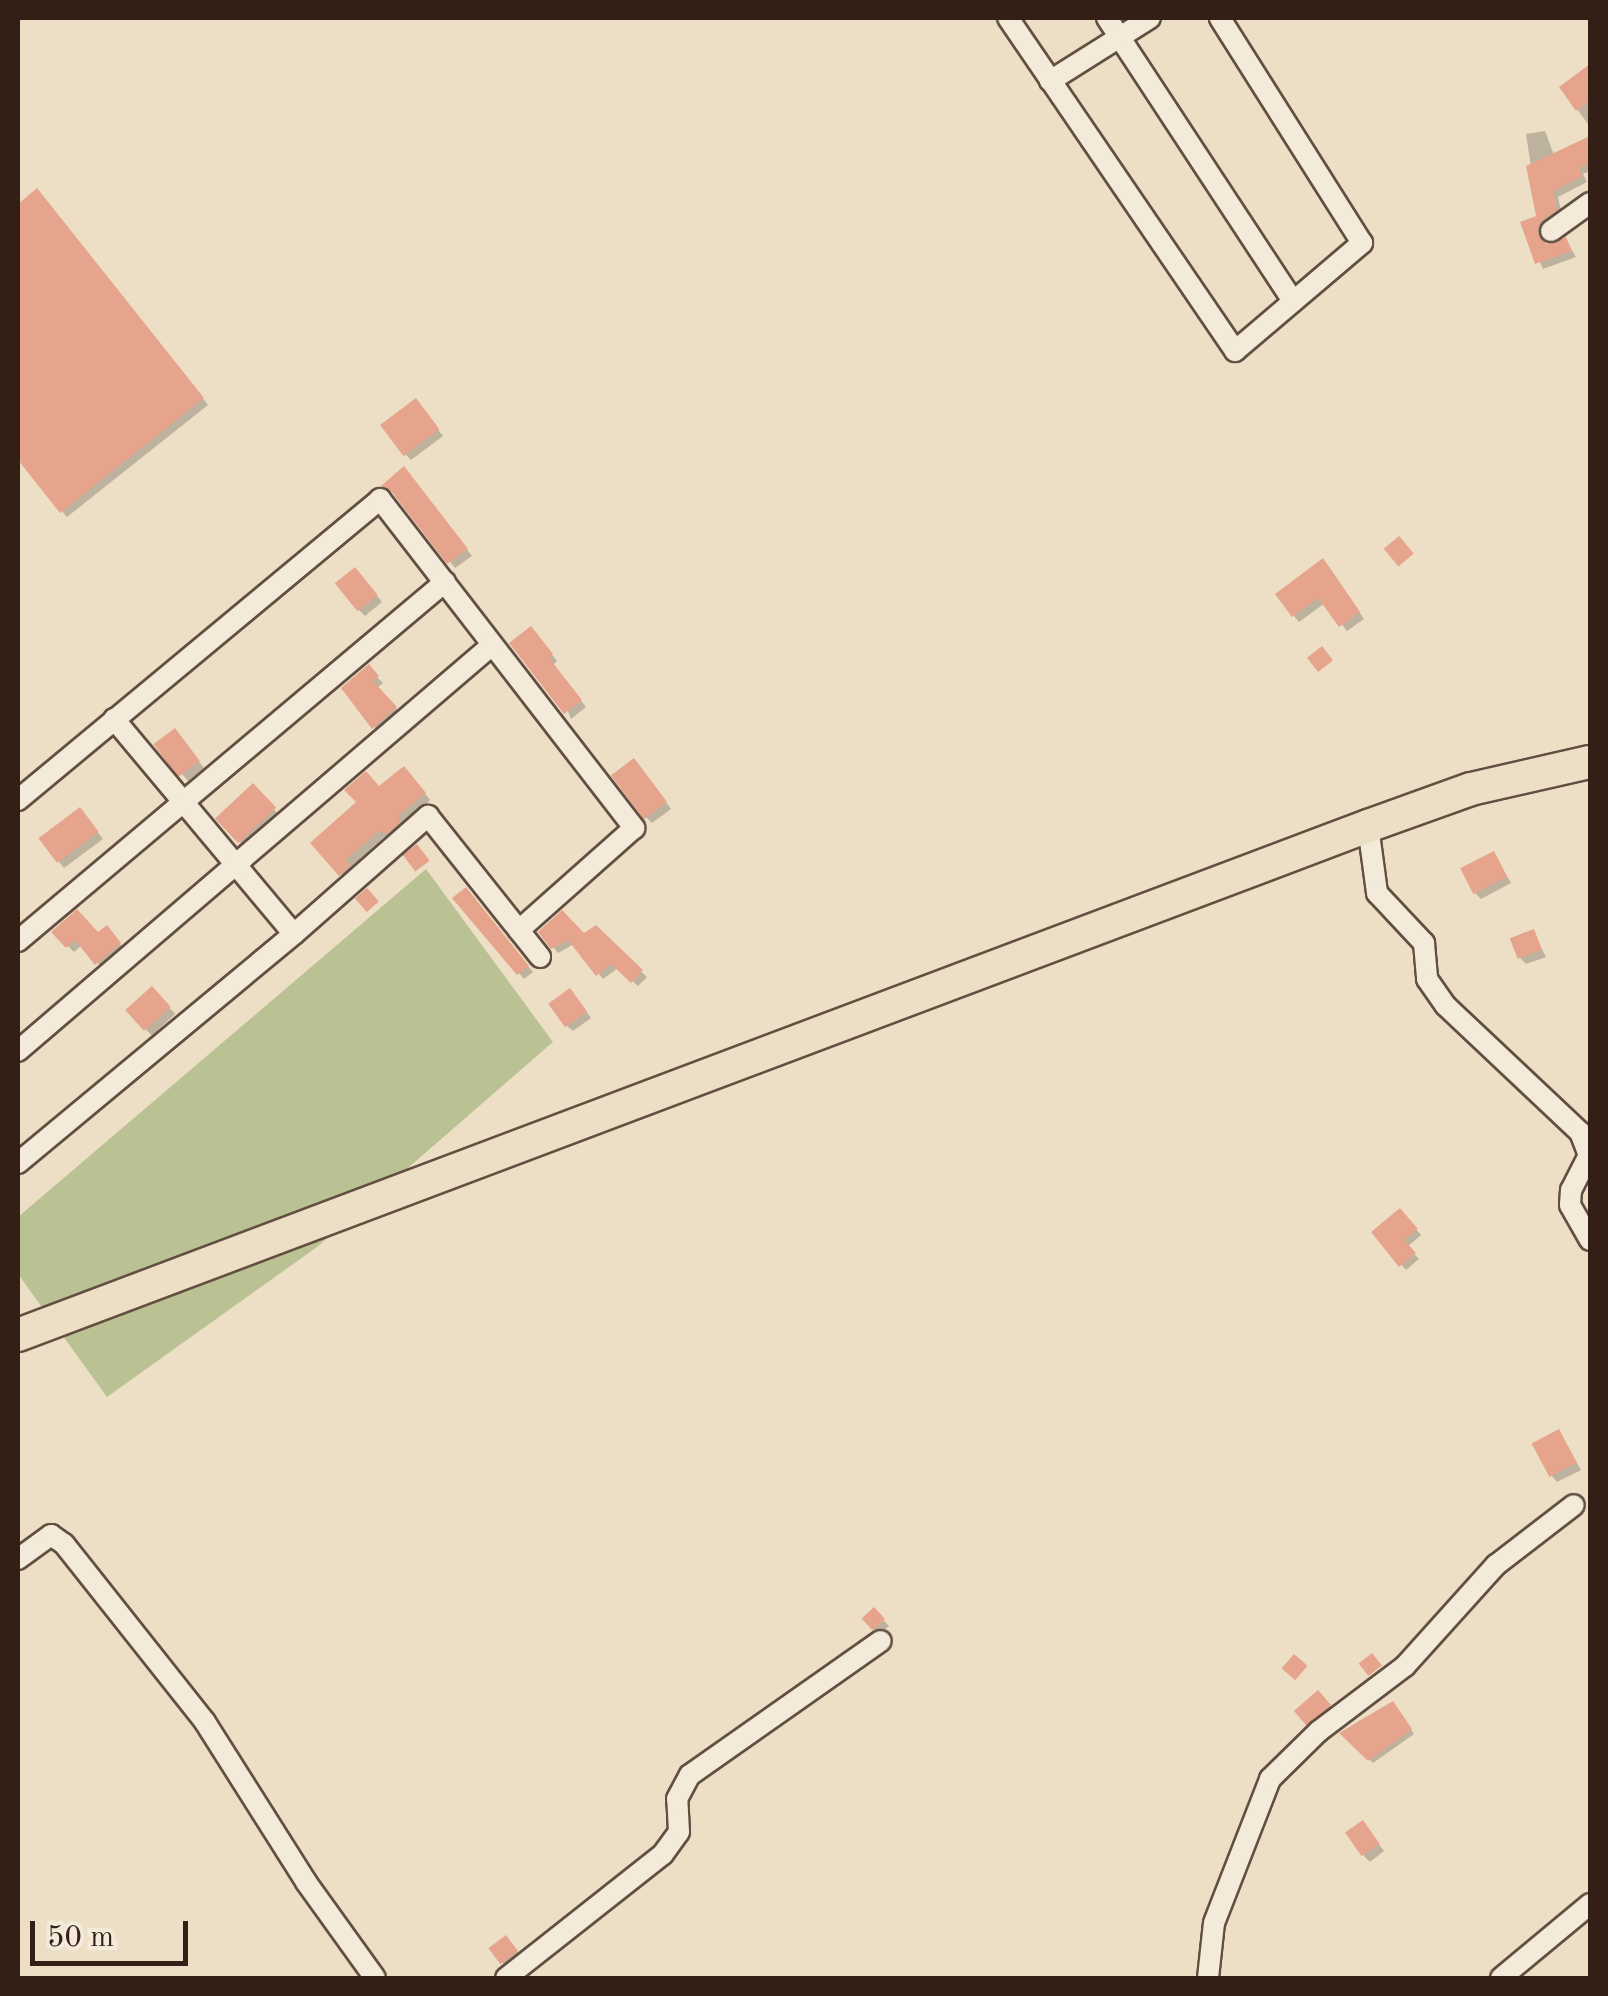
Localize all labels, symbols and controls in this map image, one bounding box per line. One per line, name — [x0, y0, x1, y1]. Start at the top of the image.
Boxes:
scale bar — [35, 1901, 192, 1963]
text: 50 m — [47, 1923, 114, 1953]

